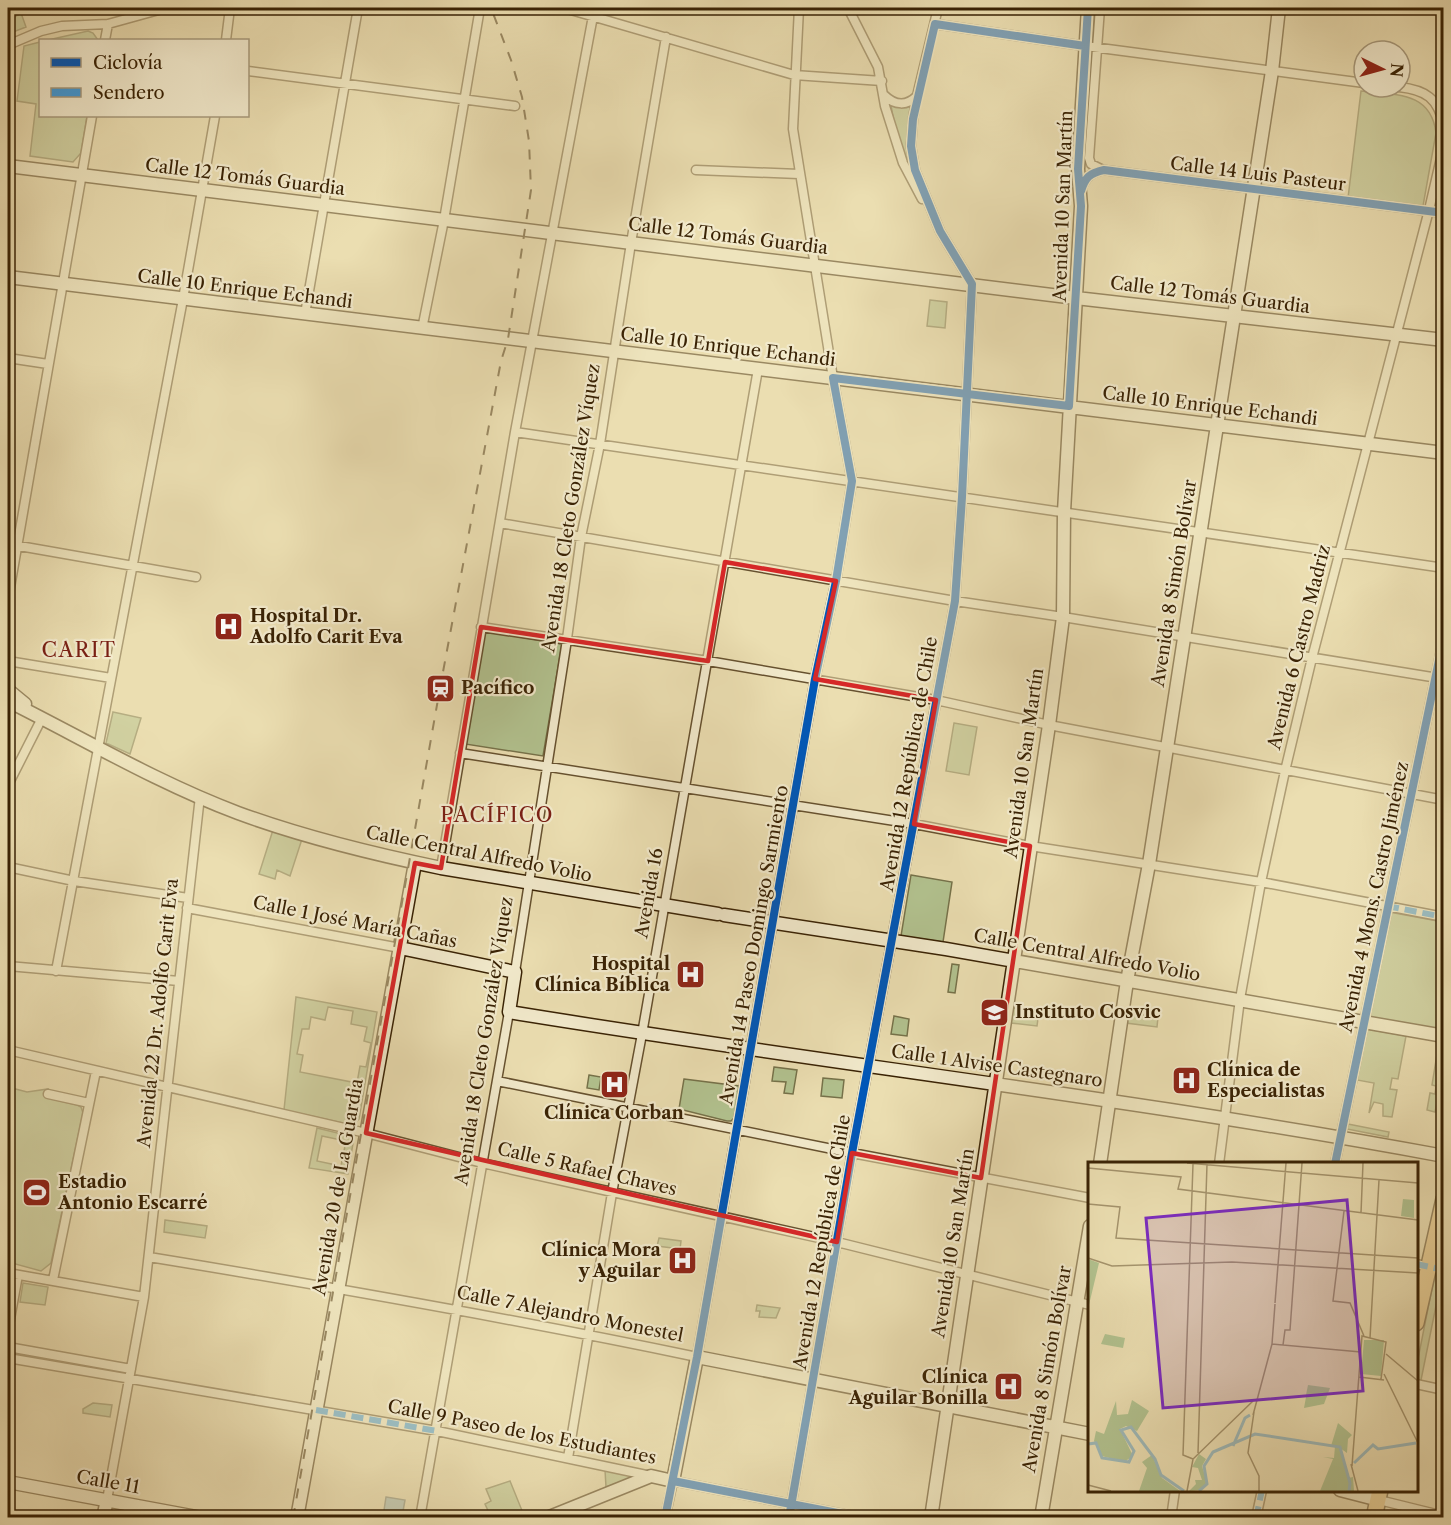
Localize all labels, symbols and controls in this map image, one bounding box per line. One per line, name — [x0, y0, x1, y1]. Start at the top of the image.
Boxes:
legend — [39, 39, 249, 117]
north arrow — [1352, 39, 1412, 99]
text: Ciclovía — [93, 52, 163, 74]
text: N — [1386, 63, 1408, 78]
text: Sendero — [93, 82, 165, 104]
street label: Avenida 10 San Martín — [1049, 110, 1077, 303]
street label: Calle 14 Luis Pasteur — [1169, 152, 1347, 196]
street label: Calle 12 Tomás Guardia — [144, 154, 347, 200]
street label: Calle 12 Tomás Guardia — [627, 213, 830, 259]
street label: Calle 10 Enrique Echandi — [136, 265, 354, 313]
street label: Calle 12 Tomás Guardia — [1109, 272, 1312, 318]
street label: Calle 10 Enrique Echandi — [619, 323, 837, 371]
street label: Avenida 18 Cleto González Víquez — [537, 362, 605, 655]
street label: Calle 10 Enrique Echandi — [1101, 382, 1319, 430]
street label: Avenida 8 Simón Bolívar — [1147, 477, 1201, 689]
street label: Avenida 6 Castro Madriz — [1263, 542, 1335, 753]
place label: Hospital Dr. Adolfo Carit Eva — [249, 605, 403, 648]
hospital icon: Hospital Dr. Adolfo Carit Eva — [213, 610, 245, 642]
street label: Avenida 12 República de Chile — [876, 635, 942, 894]
district label: CARIT — [42, 638, 116, 662]
street label: Avenida 10 San Martín — [1000, 667, 1048, 860]
station icon: Pacífico — [424, 672, 456, 704]
place label: Pacífico — [461, 677, 534, 699]
street label: Avenida 4 Mons. Castro Jiménez — [1334, 760, 1413, 1035]
street label: Avenida 14 Paseo Domingo Sarmiento — [715, 783, 793, 1107]
district label: PACÍFICO — [440, 802, 554, 827]
street label: Calle Central Alfredo Volio — [364, 821, 594, 887]
street label: Avenida 16 — [630, 846, 668, 941]
street label: Avenida 22 Dr. Adolfo Carit Eva — [133, 877, 183, 1150]
street label: Calle 1 José María Cañas — [251, 891, 459, 953]
street label: Avenida 18 Cleto González Víquez — [450, 895, 518, 1188]
street label: Calle Central Alfredo Volio — [972, 924, 1202, 986]
place label: Hospital Clínica Bíblica — [535, 953, 671, 996]
hospital icon: Hospital Clínica Bíblica — [675, 958, 707, 990]
school or university icon: Instituto Cosvic — [978, 996, 1010, 1028]
place label: Instituto Cosvic — [1015, 1001, 1161, 1023]
street label: Calle 1 Alvise Castegnaro — [890, 1040, 1104, 1092]
place label: Clínica de Especialistas — [1207, 1059, 1325, 1102]
hospital icon: Clínica de Especialistas — [1170, 1064, 1202, 1096]
hospital icon: Clínica Corban — [598, 1068, 630, 1100]
street label: Avenida 20 de La Guardia — [308, 1076, 368, 1298]
place label: Clínica Corban — [544, 1102, 685, 1124]
street label: Avenida 12 República de Chile — [789, 1113, 855, 1372]
street label: Calle 5 Rafael Chaves — [495, 1138, 679, 1200]
street label: Avenida 10 San Martín — [927, 1147, 979, 1340]
inset map — [1088, 1162, 1418, 1492]
place label: Estadio Antonio Escarré — [57, 1171, 208, 1214]
sports icon: Estadio Antonio Escarré — [21, 1176, 53, 1208]
place label: Clínica Mora y Aguilar — [541, 1239, 662, 1282]
hospital icon: Clínica Mora y Aguilar — [666, 1244, 698, 1276]
street label: Avenida 8 Simón Bolívar — [1018, 1264, 1076, 1475]
street label: Calle 7 Alejandro Monestel — [455, 1281, 685, 1347]
place label: Clínica Aguilar Bonilla — [848, 1366, 989, 1409]
hospital icon: Clínica Aguilar Bonilla — [993, 1371, 1025, 1403]
street label: Calle 9 Paseo de los Estudiantes — [386, 1395, 658, 1469]
street label: Calle 11 — [75, 1466, 142, 1498]

